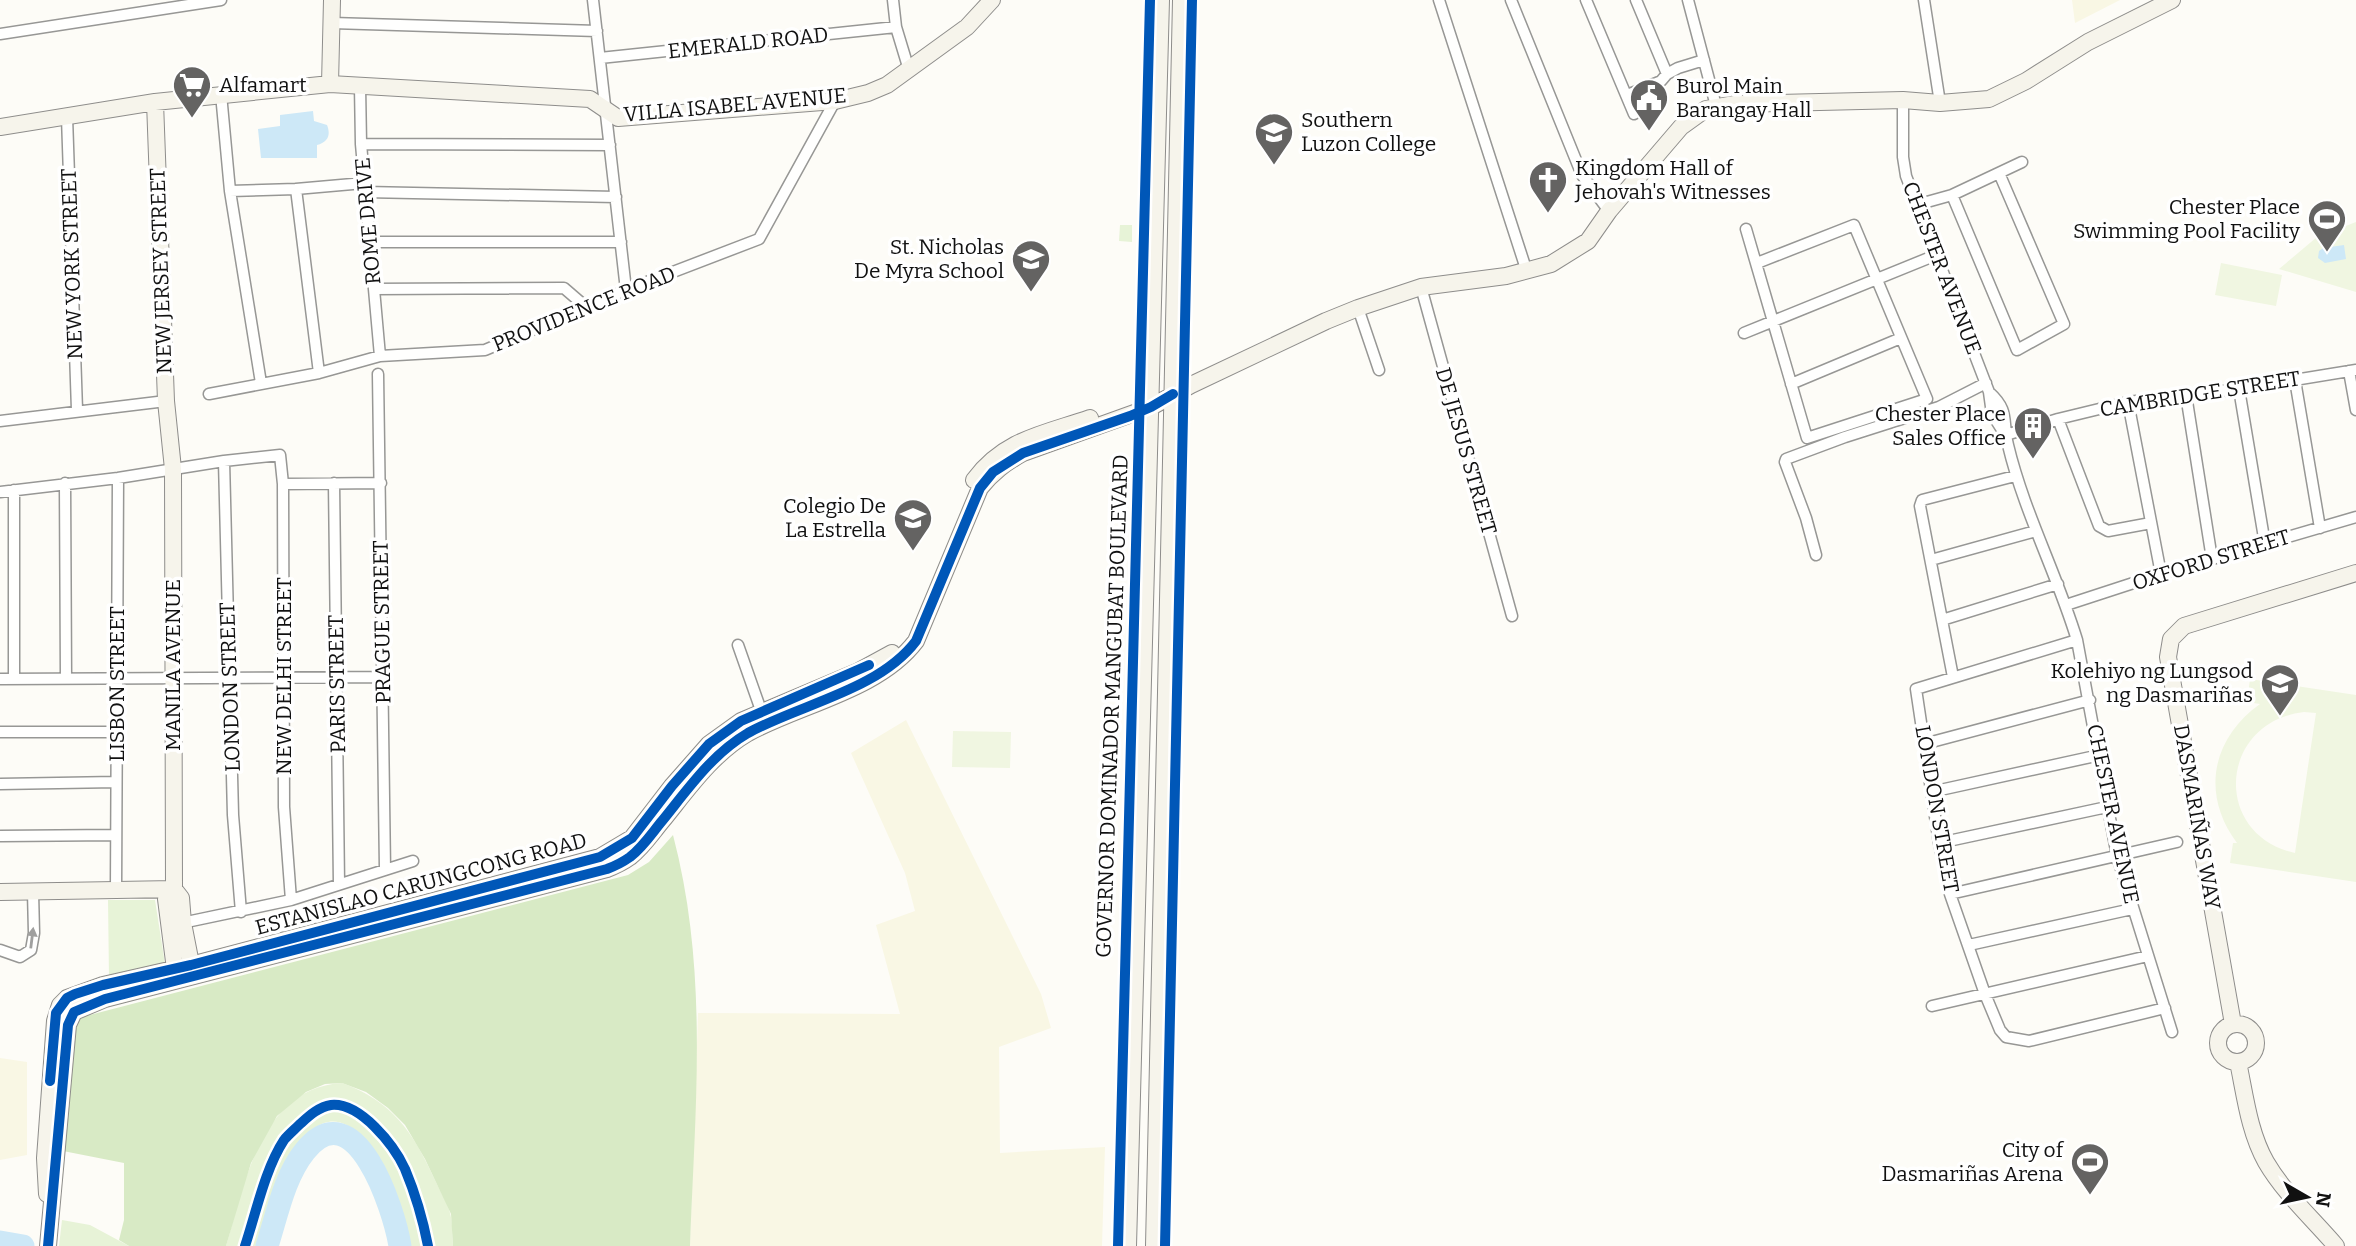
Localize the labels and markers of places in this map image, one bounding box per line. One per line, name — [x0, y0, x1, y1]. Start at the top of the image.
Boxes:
supermarket icon: Alfamart — [171, 64, 213, 119]
place label: Alfamart — [219, 72, 307, 98]
place label: Burol Main Barangay Hall — [1676, 73, 1812, 123]
public building icon: Burol Main Barangay Hall — [1628, 77, 1670, 132]
place label: Southern Luzon College — [1301, 107, 1436, 157]
school or university icon: Southern Luzon College — [1253, 111, 1295, 166]
place label: Kingdom Hall of Jehovah's Witnesses — [1574, 155, 1771, 205]
church icon: Kingdom Hall of Jehovah's Witnesses — [1527, 159, 1569, 214]
place label: Chester Place Swimming Pool Facility — [2073, 194, 2301, 244]
sports icon: Chester Place Swimming Pool Facility — [2306, 198, 2348, 253]
place label: St. Nicholas De Myra School — [854, 234, 1004, 284]
school or university icon: St. Nicholas De Myra School — [1010, 238, 1052, 293]
place label: Chester Place Sales Office — [1875, 401, 2006, 451]
building icon: Chester Place Sales Office — [2012, 405, 2054, 460]
place label: Colegio De La Estrella — [783, 493, 887, 543]
school or university icon: Colegio De La Estrella — [892, 497, 934, 552]
place label: Kolehiyo ng Lungsod ng Dasmariñas — [2051, 658, 2253, 708]
school or university icon: Kolehiyo ng Lungsod ng Dasmariñas — [2259, 662, 2301, 717]
place label: City of Dasmariñas Arena — [1882, 1137, 2065, 1187]
sports icon: City of Dasmariñas Arena — [2069, 1141, 2111, 1196]

